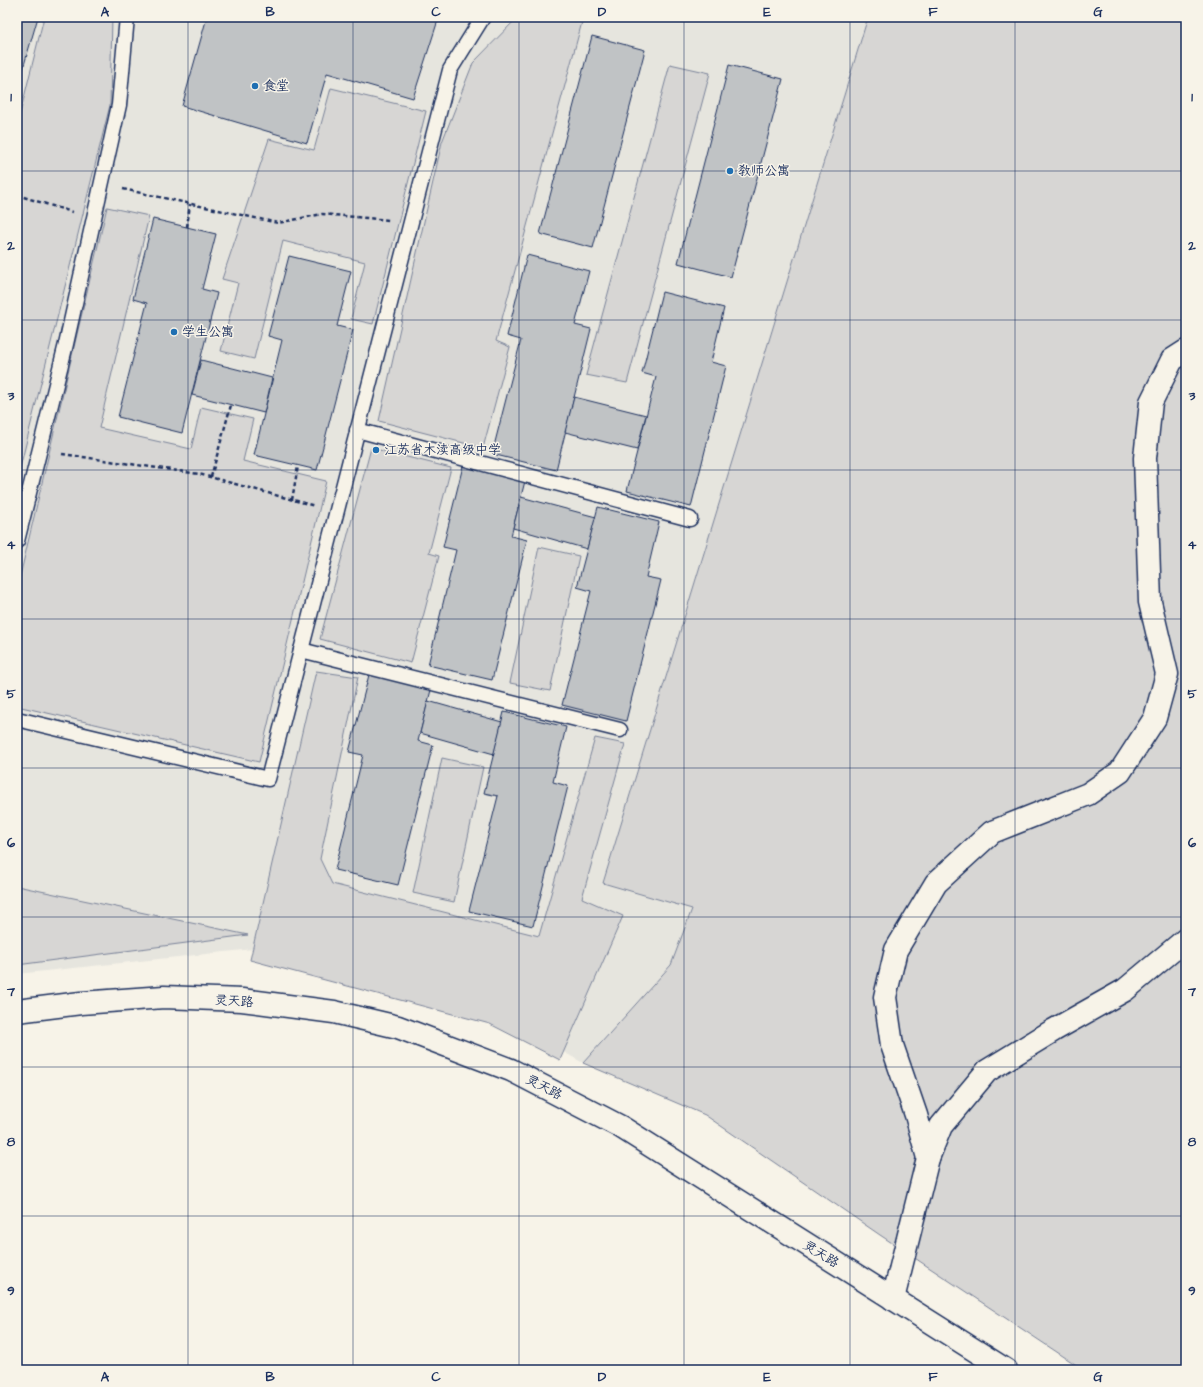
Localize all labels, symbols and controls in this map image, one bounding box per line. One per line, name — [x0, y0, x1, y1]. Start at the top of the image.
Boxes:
text: A — [101, 3, 110, 21]
text: B — [265, 3, 275, 21]
text: C — [431, 3, 441, 21]
text: D — [598, 3, 607, 21]
text: E — [763, 3, 771, 21]
text: F — [928, 3, 938, 21]
text: G — [1093, 3, 1103, 21]
place label: 食堂 — [263, 77, 289, 95]
marker: 食堂 — [250, 81, 260, 91]
text: 1 — [10, 88, 12, 106]
text: 1 — [1191, 88, 1193, 106]
place label: 教师公寓 — [738, 162, 790, 180]
marker: 教师公寓 — [725, 166, 735, 176]
text: 2 — [6, 237, 15, 255]
text: 2 — [1187, 237, 1196, 255]
place label: 学生公寓 — [182, 323, 234, 341]
marker: 学生公寓 — [169, 327, 179, 337]
text: 3 — [7, 387, 15, 405]
text: 3 — [1188, 387, 1196, 405]
place label: 江苏省木渎高级中学 — [384, 441, 501, 459]
marker: 江苏省木渎高级中学 — [371, 445, 381, 455]
text: 4 — [7, 536, 16, 554]
text: 4 — [1188, 536, 1197, 554]
text: 5 — [6, 685, 16, 703]
text: 5 — [1187, 685, 1197, 703]
text: 6 — [7, 834, 16, 852]
text: 6 — [1188, 834, 1197, 852]
text: 7 — [6, 983, 16, 1001]
text: 7 — [1187, 983, 1197, 1001]
street label: 灵天路 — [214, 991, 254, 1011]
street label: 灵天路 — [523, 1070, 565, 1104]
text: 8 — [7, 1133, 16, 1151]
text: 8 — [1188, 1133, 1197, 1151]
street label: 灵天路 — [800, 1236, 842, 1272]
text: 9 — [7, 1282, 15, 1300]
text: 9 — [1188, 1282, 1196, 1300]
text: A — [101, 1368, 110, 1386]
text: B — [265, 1368, 275, 1386]
text: C — [431, 1368, 441, 1386]
text: D — [598, 1368, 607, 1386]
text: E — [763, 1368, 771, 1386]
text: F — [928, 1368, 938, 1386]
text: G — [1093, 1368, 1103, 1386]

